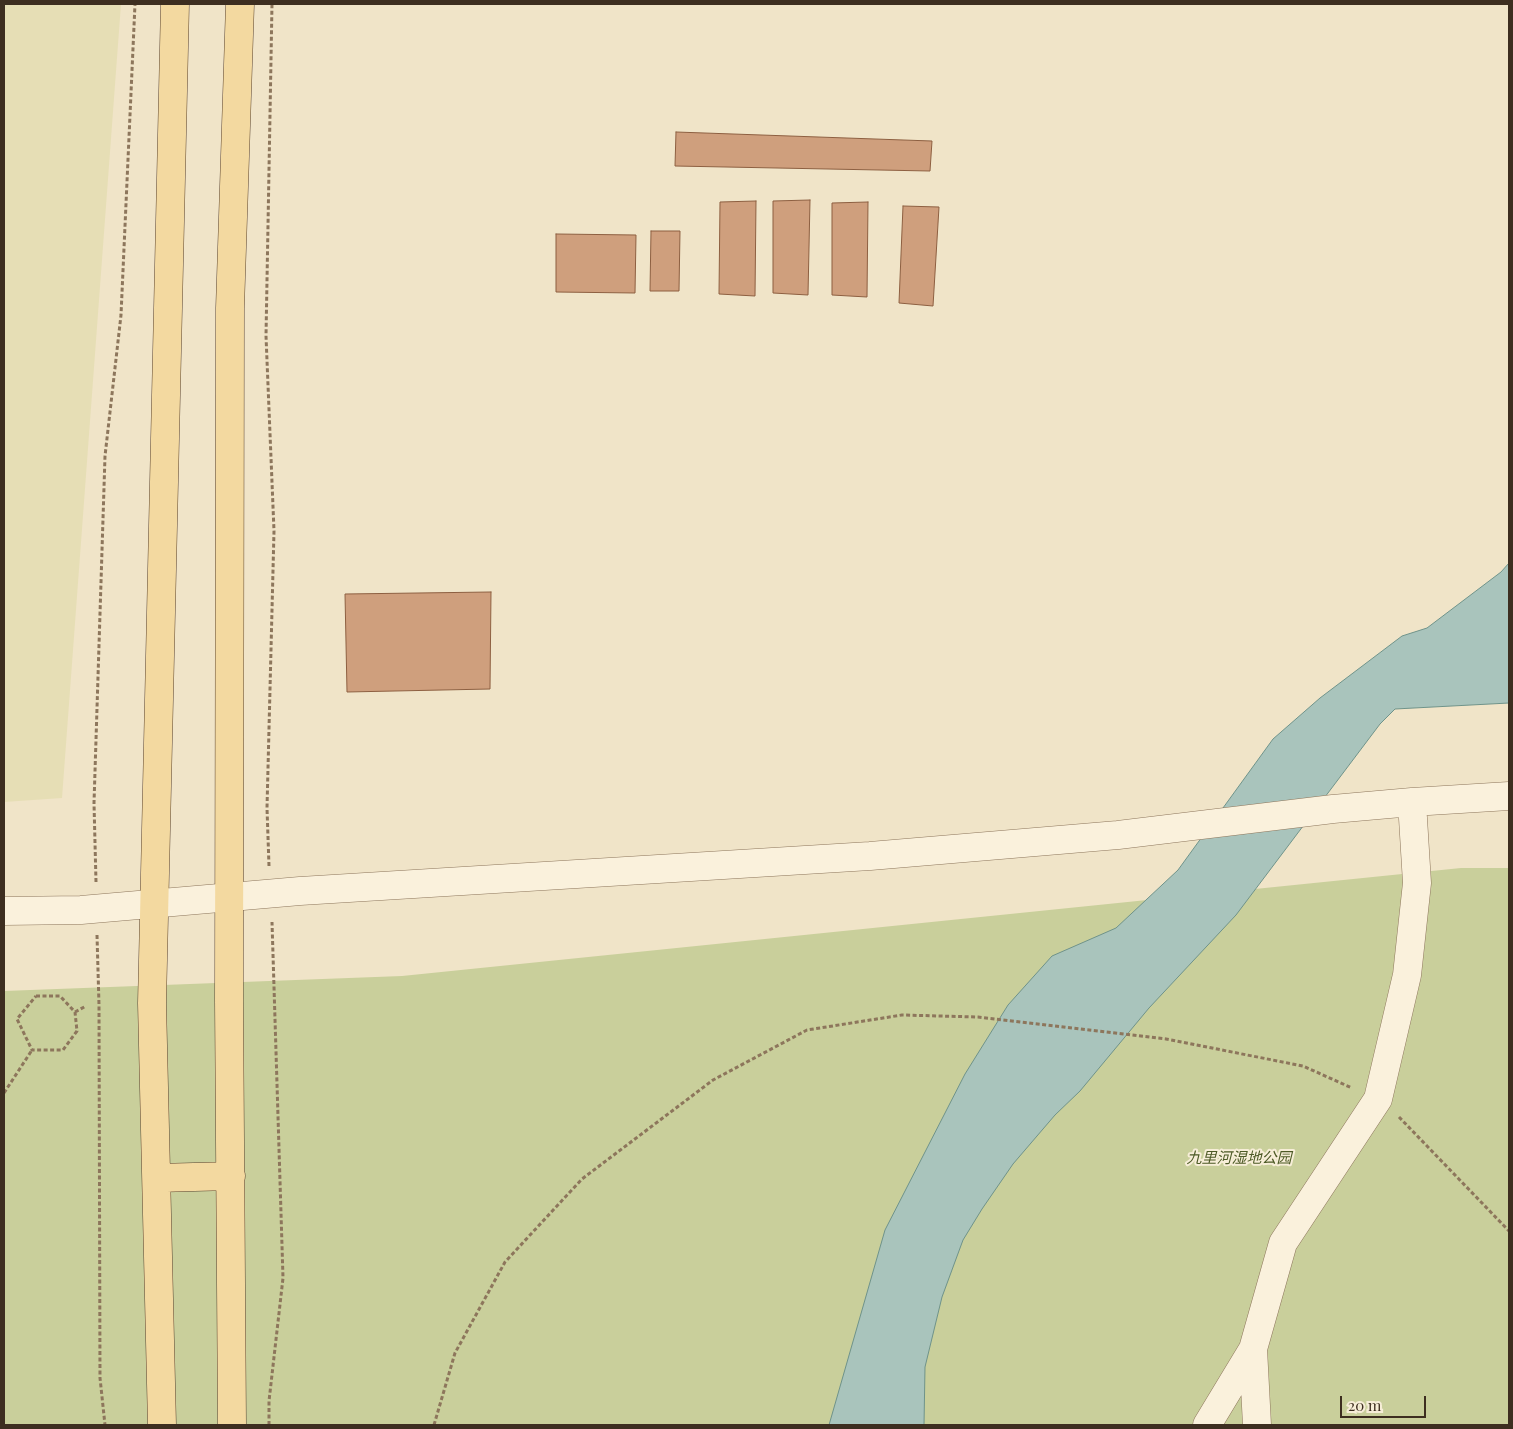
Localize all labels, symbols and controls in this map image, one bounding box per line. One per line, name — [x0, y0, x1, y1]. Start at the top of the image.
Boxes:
park label: 九里河湿地公园 — [1187, 1149, 1291, 1167]
scale bar — [1343, 1386, 1429, 1418]
text: 20 m — [1348, 1395, 1381, 1415]

